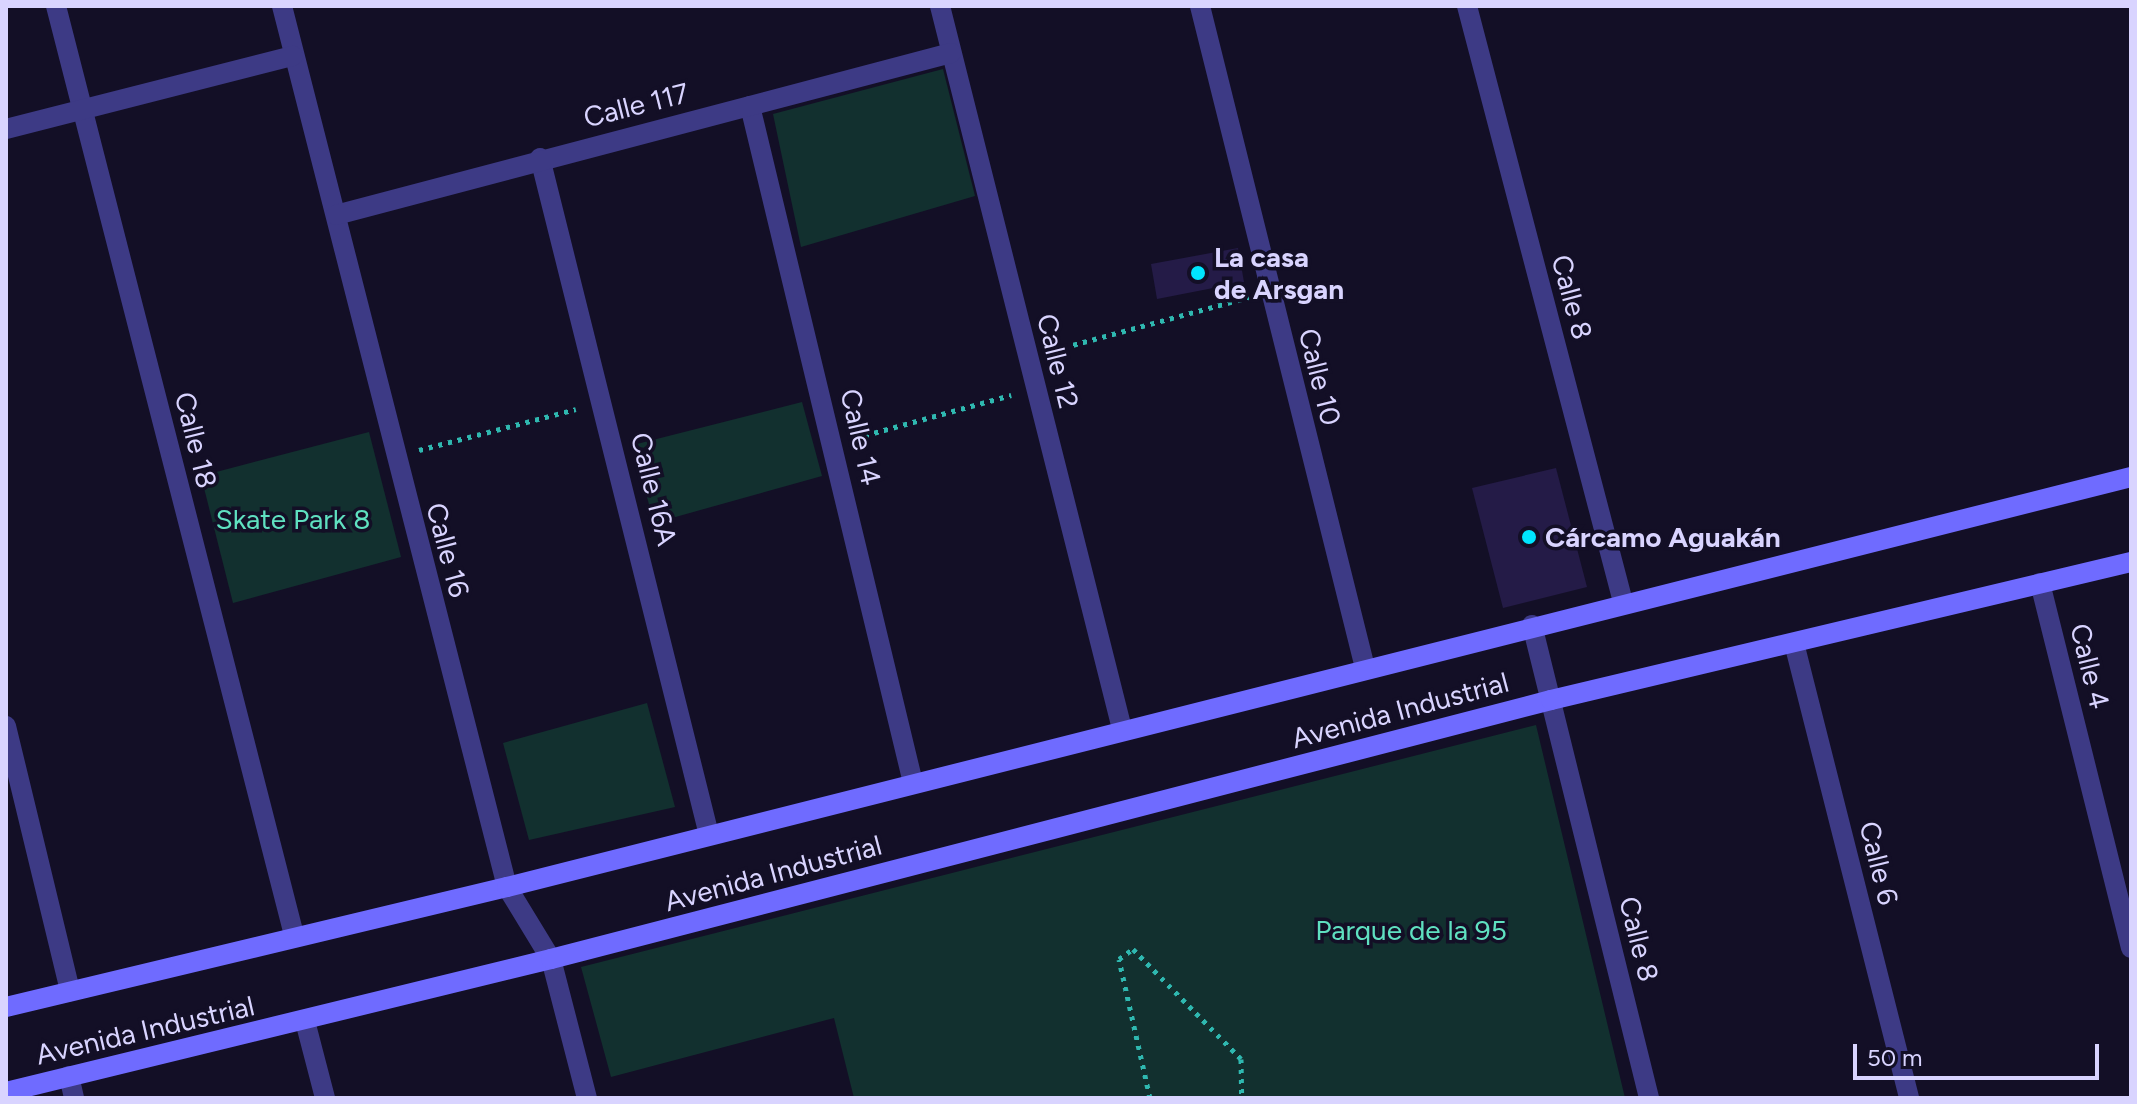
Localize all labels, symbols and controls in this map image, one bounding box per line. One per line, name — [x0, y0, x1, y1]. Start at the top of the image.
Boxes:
street label: Calle 117 — [580, 76, 692, 134]
place label: La casa de Arsgan — [1214, 240, 1344, 306]
street label: Calle 8 — [1545, 251, 1599, 343]
marker: La casa de Arsgan — [1189, 264, 1207, 282]
street label: Calle 12 — [1030, 310, 1086, 412]
street label: Calle 10 — [1292, 325, 1348, 429]
street label: Calle 14 — [834, 386, 888, 488]
street label: Calle 18 — [168, 389, 224, 491]
street label: Calle 16A — [624, 429, 684, 549]
street label: Calle 16 — [419, 499, 477, 601]
park label: Skate Park 8 — [216, 502, 370, 536]
place label: Cárcamo Aguakán — [1545, 520, 1781, 554]
marker: Cárcamo Aguakán — [1520, 528, 1538, 546]
street label: Calle 4 — [2063, 620, 2117, 712]
street label: Avenida Industrial — [1288, 665, 1512, 755]
street label: Calle 6 — [1852, 818, 1906, 908]
street label: Avenida Industrial — [661, 828, 885, 918]
street label: Calle 8 — [1612, 893, 1666, 985]
park label: Parque de la 95 — [1315, 913, 1507, 947]
street label: Avenida Industrial — [33, 989, 257, 1071]
scale bar — [1857, 1028, 2103, 1078]
text: 50 m — [1867, 1043, 1923, 1072]

